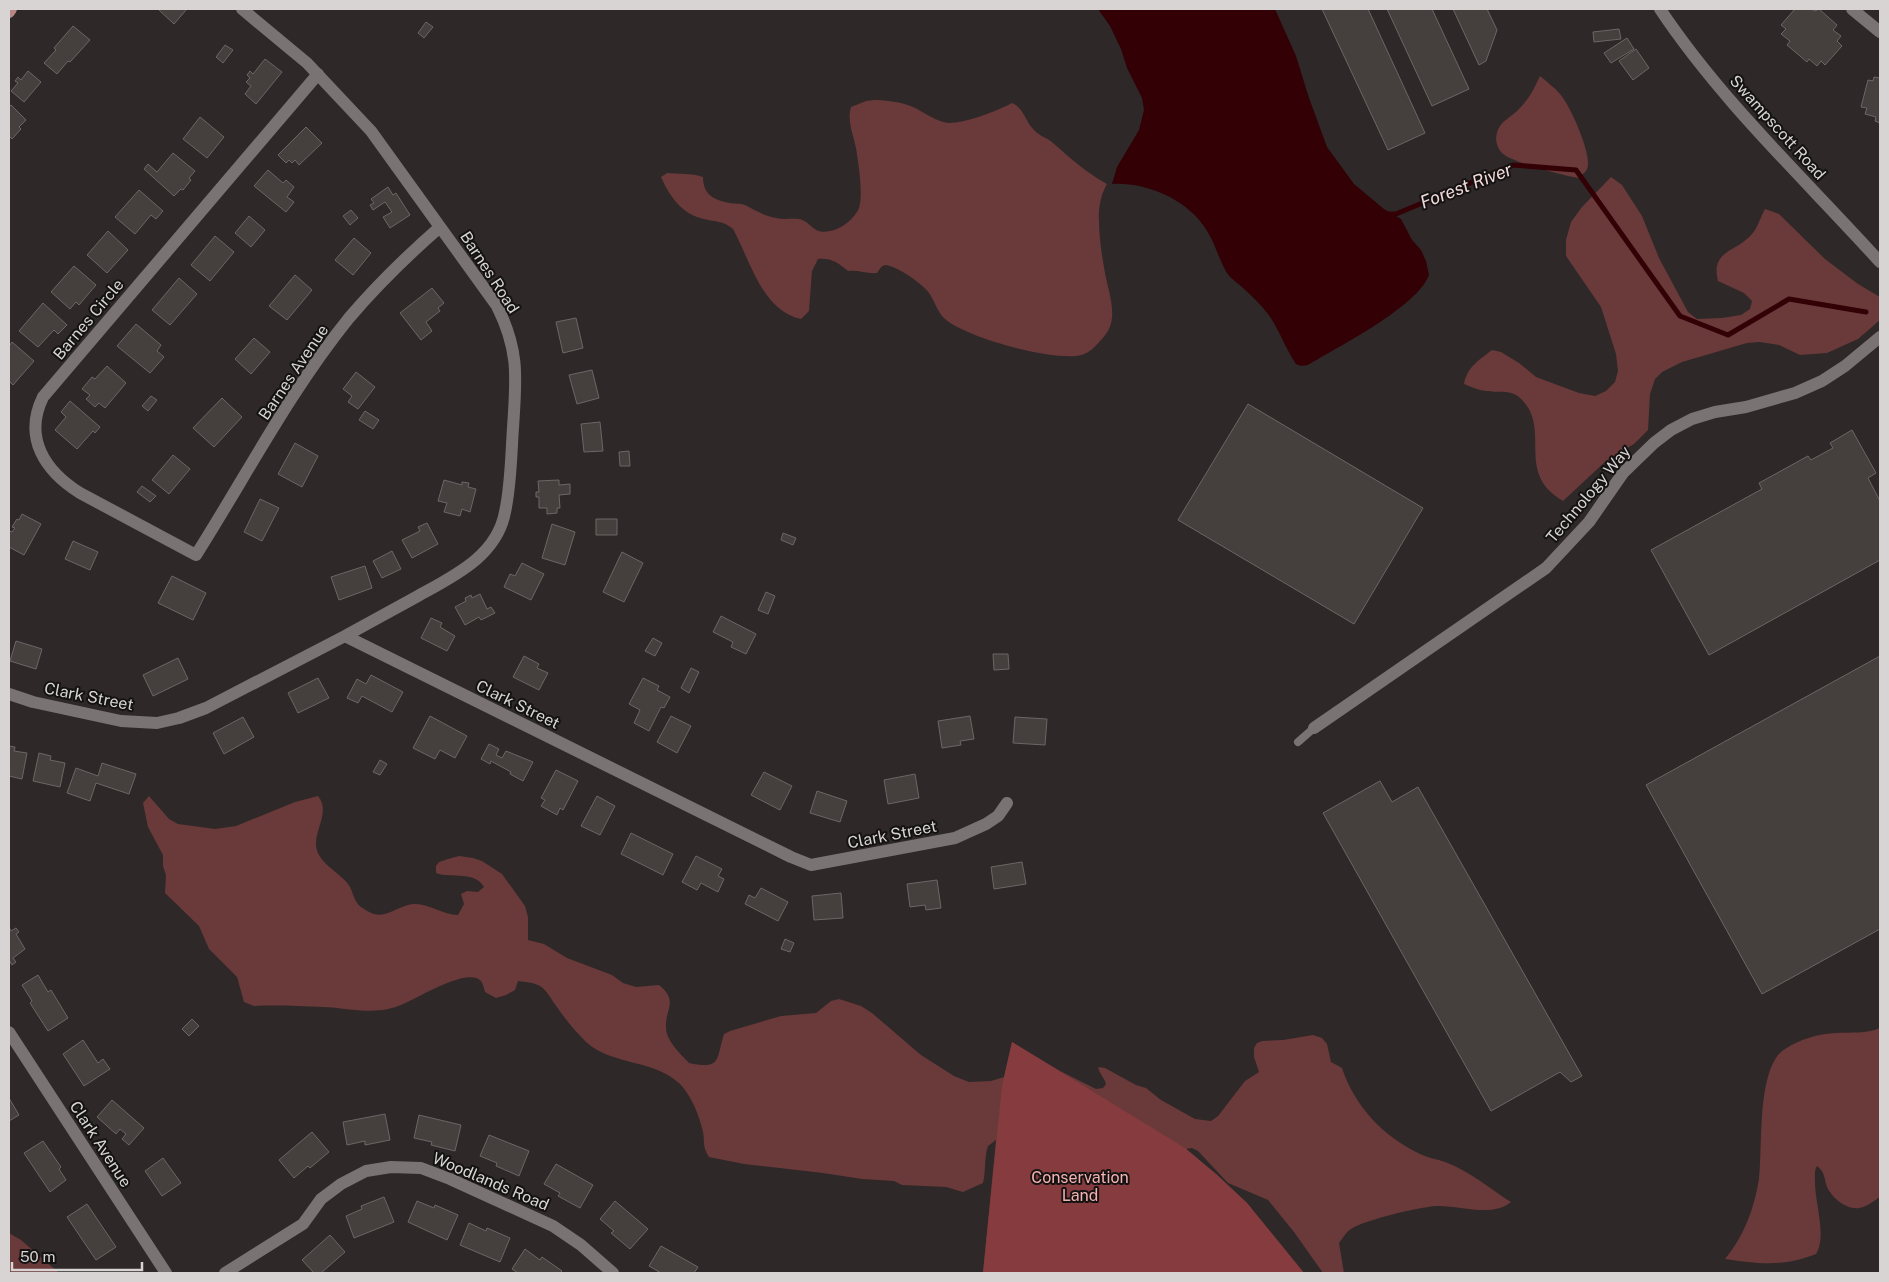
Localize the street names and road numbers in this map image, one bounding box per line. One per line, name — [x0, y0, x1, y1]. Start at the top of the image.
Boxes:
street label: Swampscott Road — [1726, 71, 1830, 184]
street label: Barnes Road — [456, 228, 523, 317]
street label: Barnes Circle — [49, 275, 128, 363]
street label: Barnes Avenue — [255, 321, 332, 424]
street label: Technology Way — [1542, 442, 1635, 547]
street label: Clark Street — [473, 676, 563, 733]
street label: Clark Street — [43, 679, 135, 714]
street label: Clark Street — [846, 817, 938, 852]
street label: Clark Avenue — [66, 1098, 135, 1191]
street label: Woodlands Road — [430, 1148, 552, 1215]

